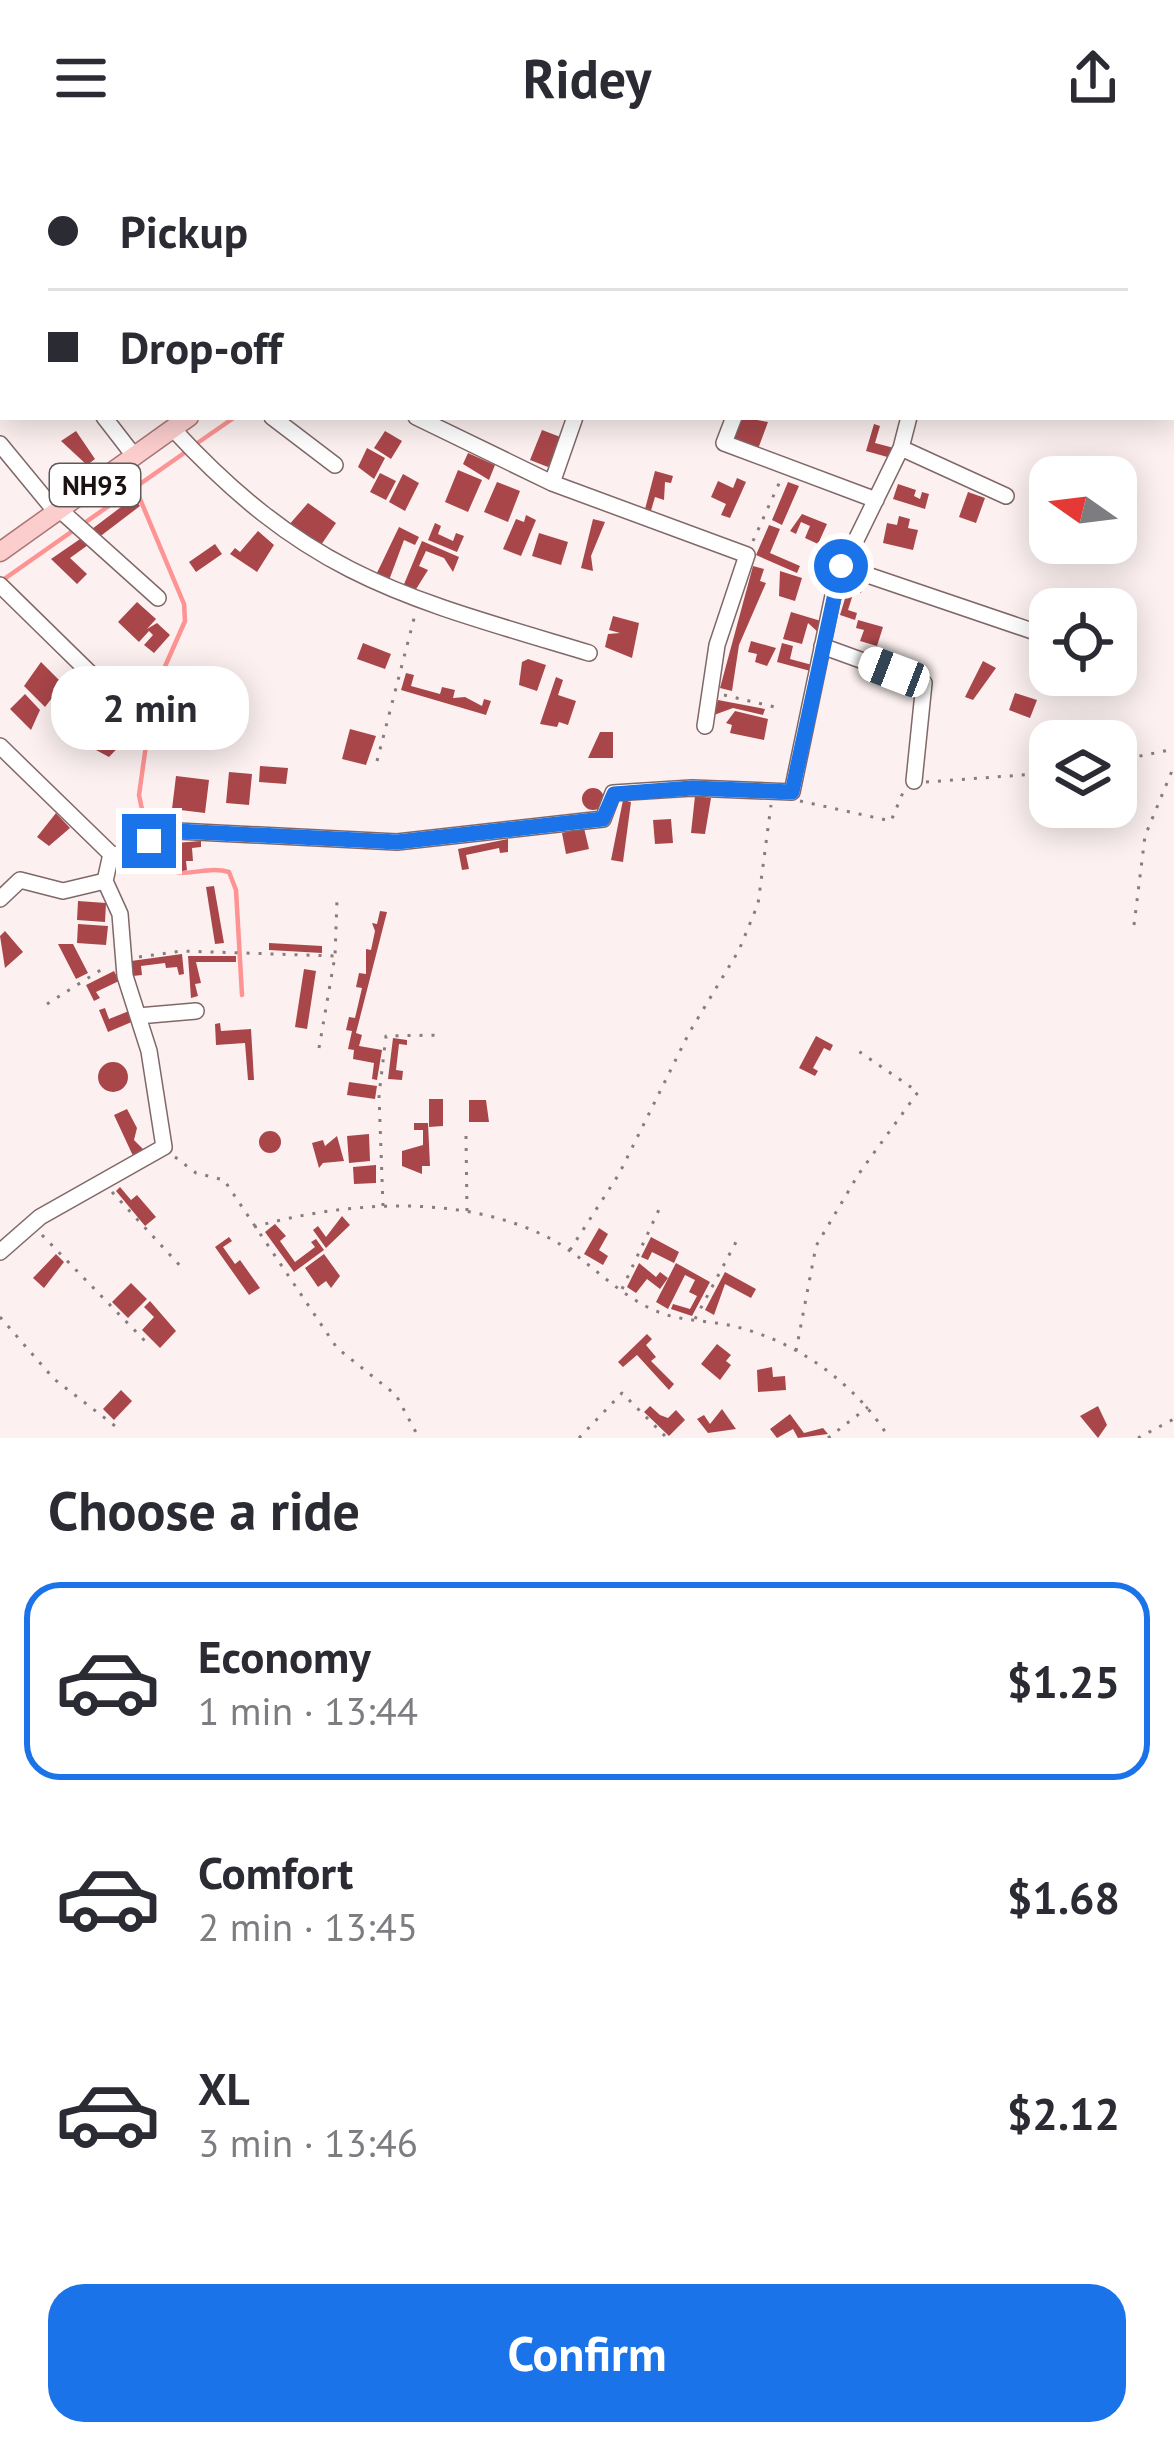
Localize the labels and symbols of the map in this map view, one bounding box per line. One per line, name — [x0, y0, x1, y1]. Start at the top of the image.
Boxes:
north arrow — [1029, 456, 1137, 564]
road number: NH93 — [50, 464, 140, 506]
route start — [814, 539, 868, 593]
car — [854, 642, 934, 702]
callout: 2 min — [50, 667, 248, 751]
route end — [122, 814, 176, 868]

